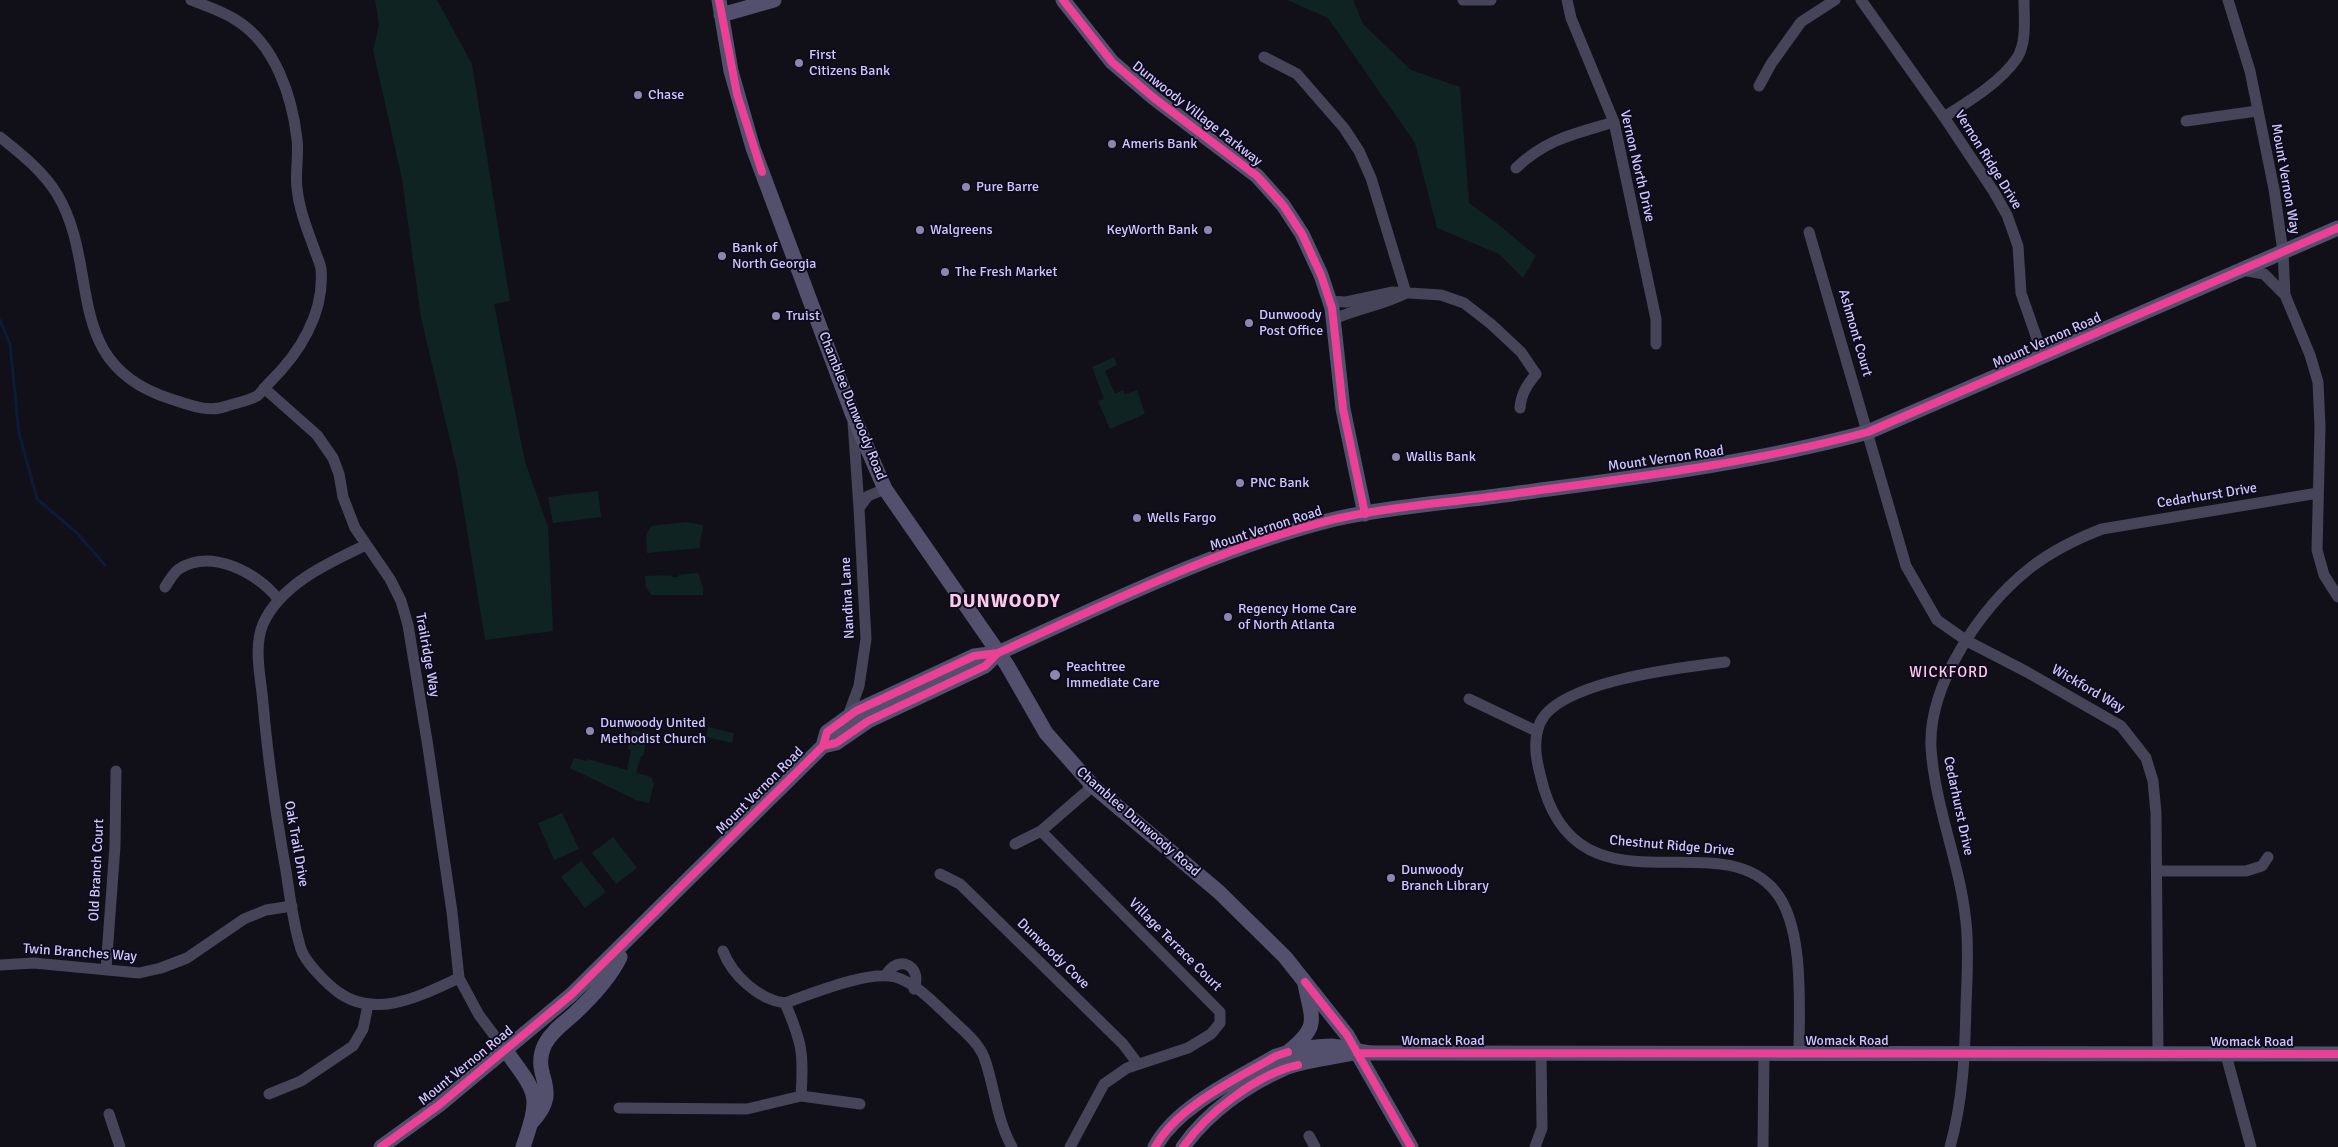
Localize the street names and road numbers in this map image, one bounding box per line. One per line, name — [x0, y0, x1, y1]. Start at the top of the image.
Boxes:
street label: Dunwoody Village Parkway — [1129, 58, 1265, 170]
street label: Vernon Ridge Drive — [1951, 107, 2025, 213]
street label: Vernon North Drive — [1616, 108, 1658, 224]
street label: Mount Vernon Way — [2267, 122, 2303, 236]
street label: Ashmont Court — [1835, 287, 1875, 379]
street label: Mount Vernon Road — [1990, 310, 2104, 372]
street label: Chamblee Dunwoody Road — [815, 329, 889, 483]
street label: Mount Vernon Road — [1607, 443, 1725, 475]
street label: Cedarhurst Drive — [2156, 480, 2258, 512]
street label: Mount Vernon Road — [1208, 503, 1324, 555]
street label: Nandina Lane — [837, 557, 859, 639]
street label: Trailridge Way — [411, 612, 443, 698]
street label: Wickford Way — [2048, 661, 2128, 717]
street label: Mount Vernon Road — [713, 744, 807, 838]
street label: Cedarhurst Drive — [1939, 755, 1977, 857]
street label: Chamblee Dunwoody Road — [1073, 764, 1203, 880]
street label: Oak Trail Drive — [280, 800, 312, 888]
street label: Old Branch Court — [86, 818, 108, 922]
street label: Chestnut Ridge Drive — [1609, 832, 1735, 860]
street label: Village Terrace Court — [1125, 895, 1225, 995]
street label: Dunwoody Cove — [1013, 915, 1093, 993]
street label: Twin Branches Way — [23, 941, 137, 965]
street label: Mount Vernon Road — [415, 1023, 517, 1109]
street label: Womack Road — [1401, 1033, 1485, 1049]
street label: Womack Road — [1805, 1033, 1889, 1049]
street label: Womack Road — [2210, 1034, 2294, 1050]

